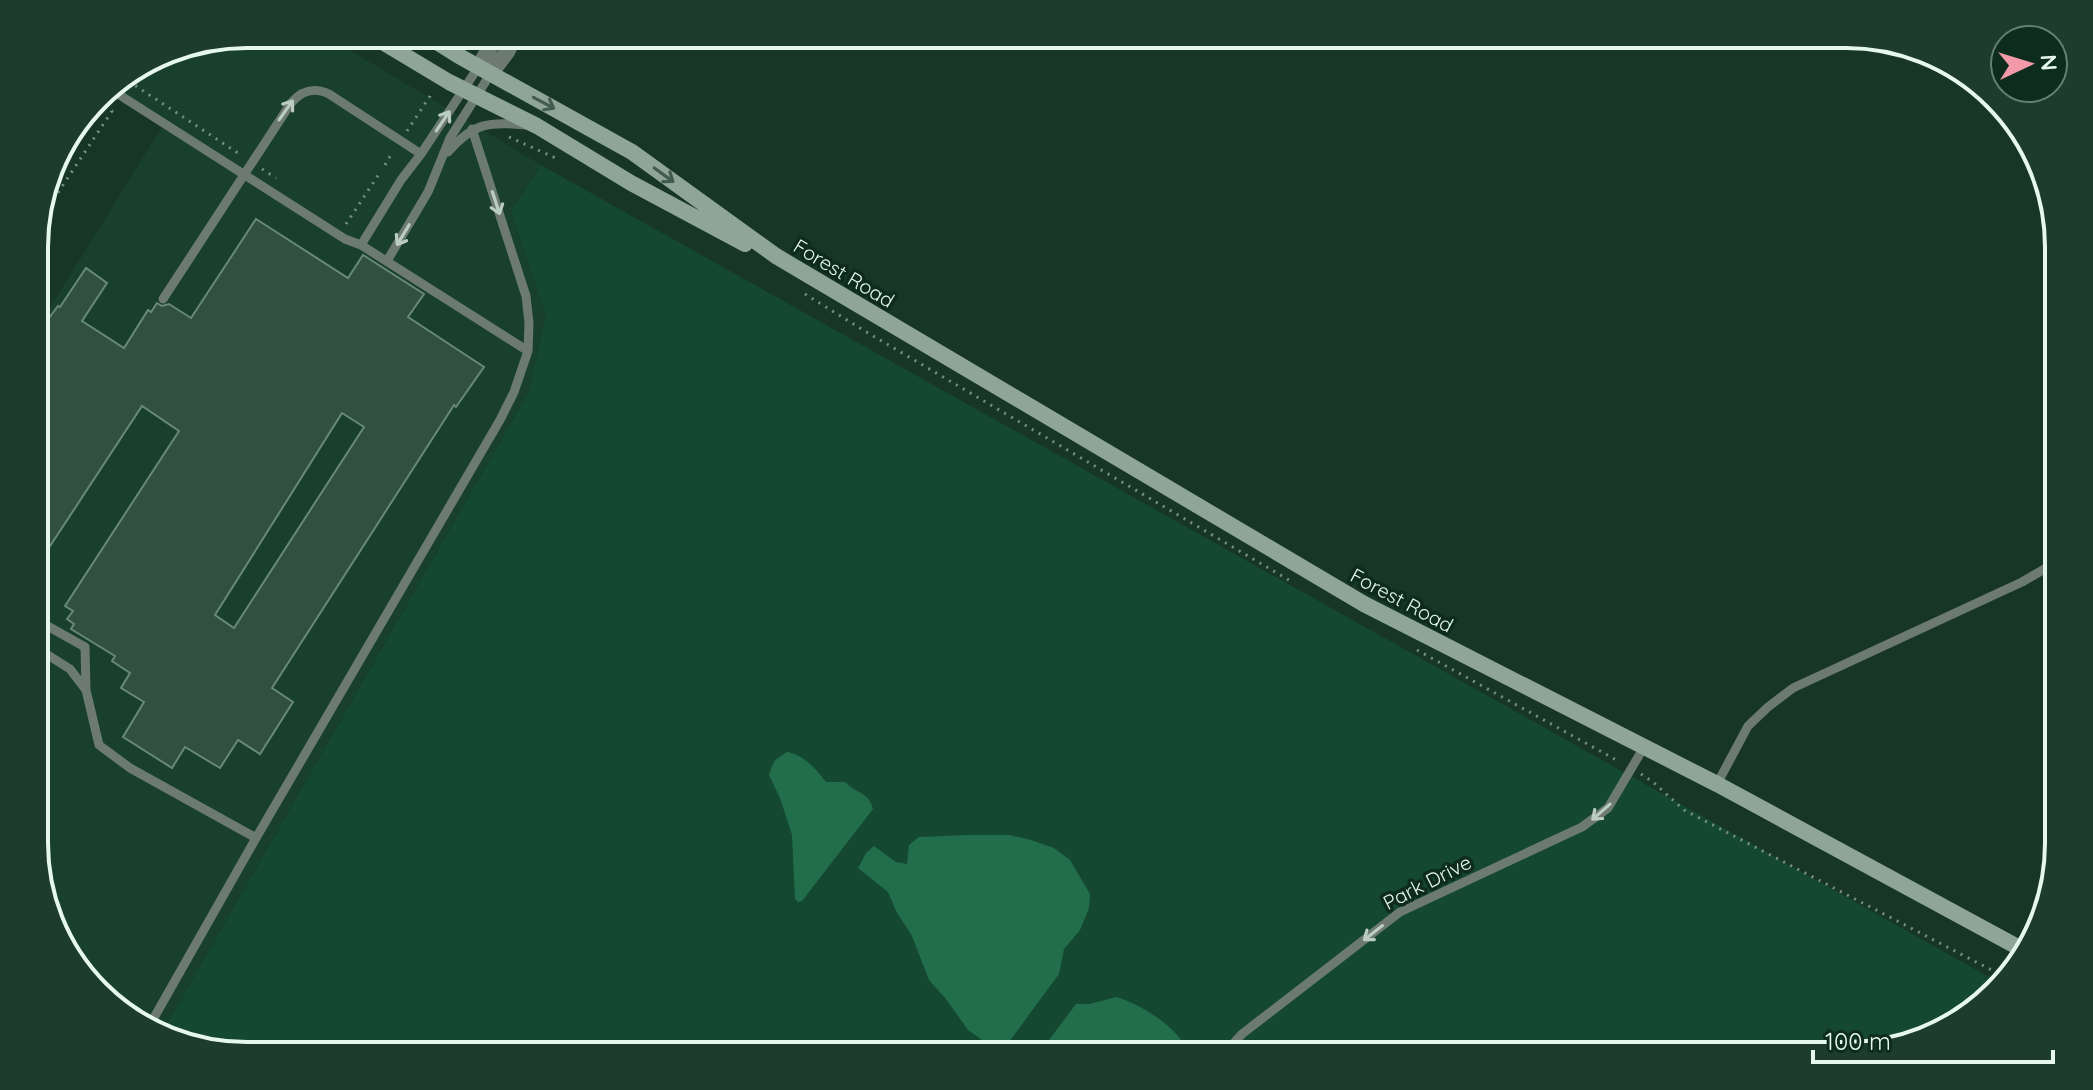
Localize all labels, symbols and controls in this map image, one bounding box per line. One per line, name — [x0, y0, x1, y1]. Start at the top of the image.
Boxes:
north arrow — [1989, 24, 2069, 104]
text: N — [2034, 54, 2063, 72]
one-way arrow — [532, 95, 556, 111]
one-way arrow — [278, 99, 294, 121]
one-way arrow — [434, 111, 451, 133]
one-way arrow — [652, 166, 674, 183]
one-way arrow — [490, 190, 505, 215]
one-way arrow — [395, 223, 411, 246]
street label: Forest Road — [789, 233, 899, 313]
street label: Forest Road — [1346, 562, 1458, 638]
one-way arrow — [1591, 802, 1611, 821]
street label: Park Drive — [1379, 849, 1475, 915]
one-way arrow — [1363, 924, 1384, 942]
scale bar — [1813, 1014, 2053, 1064]
text: 100 m — [1825, 1026, 1891, 1056]

